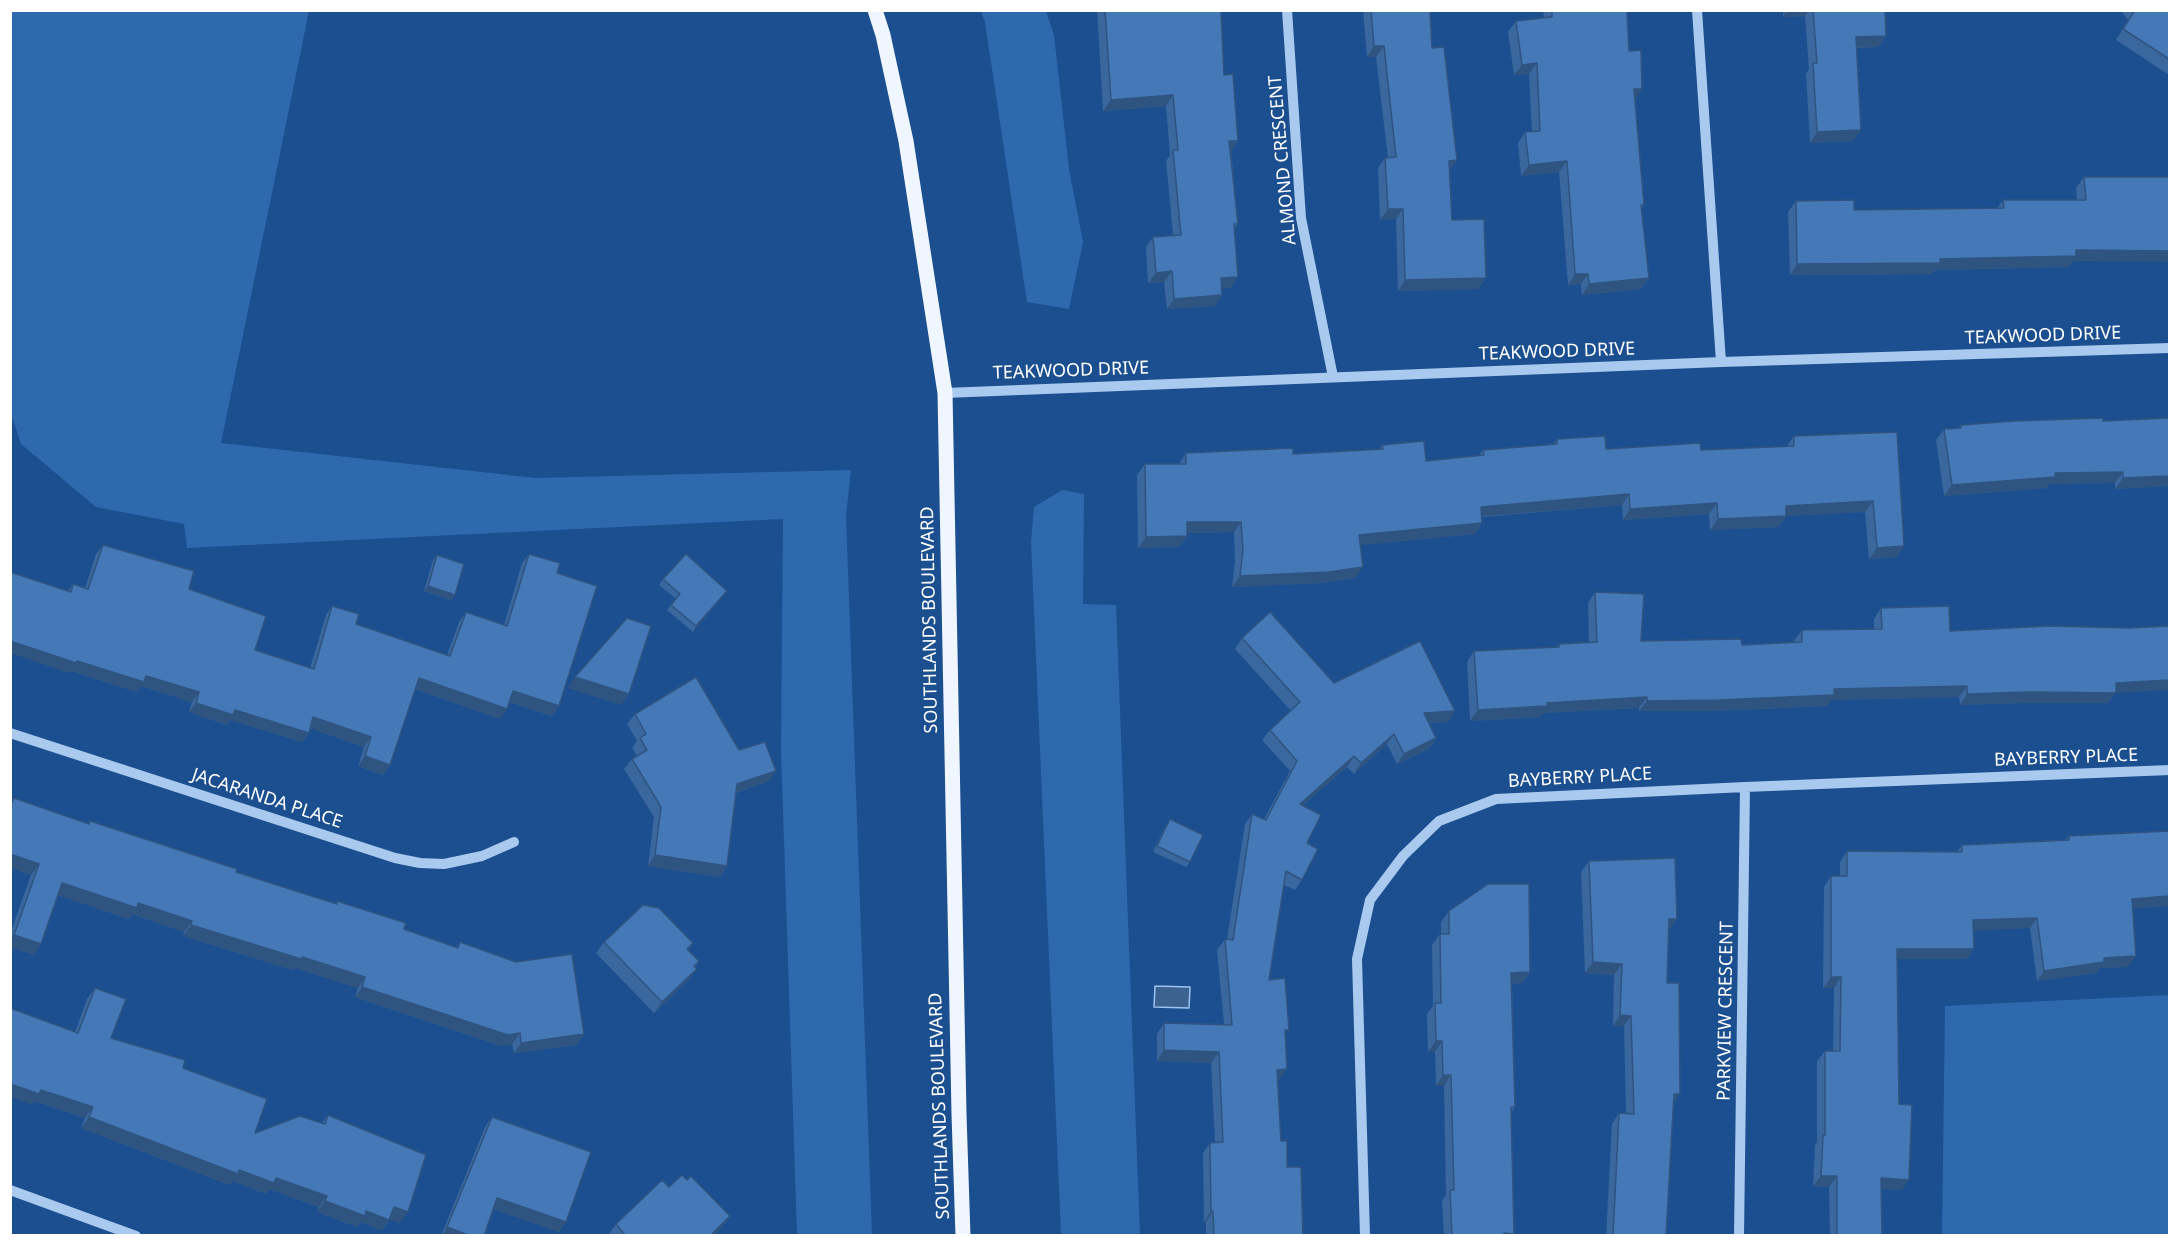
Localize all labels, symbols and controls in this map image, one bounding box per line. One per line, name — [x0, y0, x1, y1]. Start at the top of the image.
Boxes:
street label: ALMOND CRESCENT — [1265, 74, 1301, 246]
street label: TEAKWOOD DRIVE — [1964, 322, 2122, 350]
street label: TEAKWOOD DRIVE — [1478, 338, 1636, 366]
street label: TEAKWOOD DRIVE — [992, 357, 1150, 385]
street label: SOUTHLANDS BOULEVARD — [917, 506, 943, 734]
street label: BAYBERRY PLACE — [1994, 745, 2138, 771]
street label: BAYBERRY PLACE — [1507, 763, 1653, 793]
street label: JACARANDA PLACE — [189, 764, 345, 834]
street label: PARKVIEW CRESCENT — [1714, 921, 1738, 1101]
street label: SOUTHLANDS BOULEVARD — [925, 992, 955, 1220]

